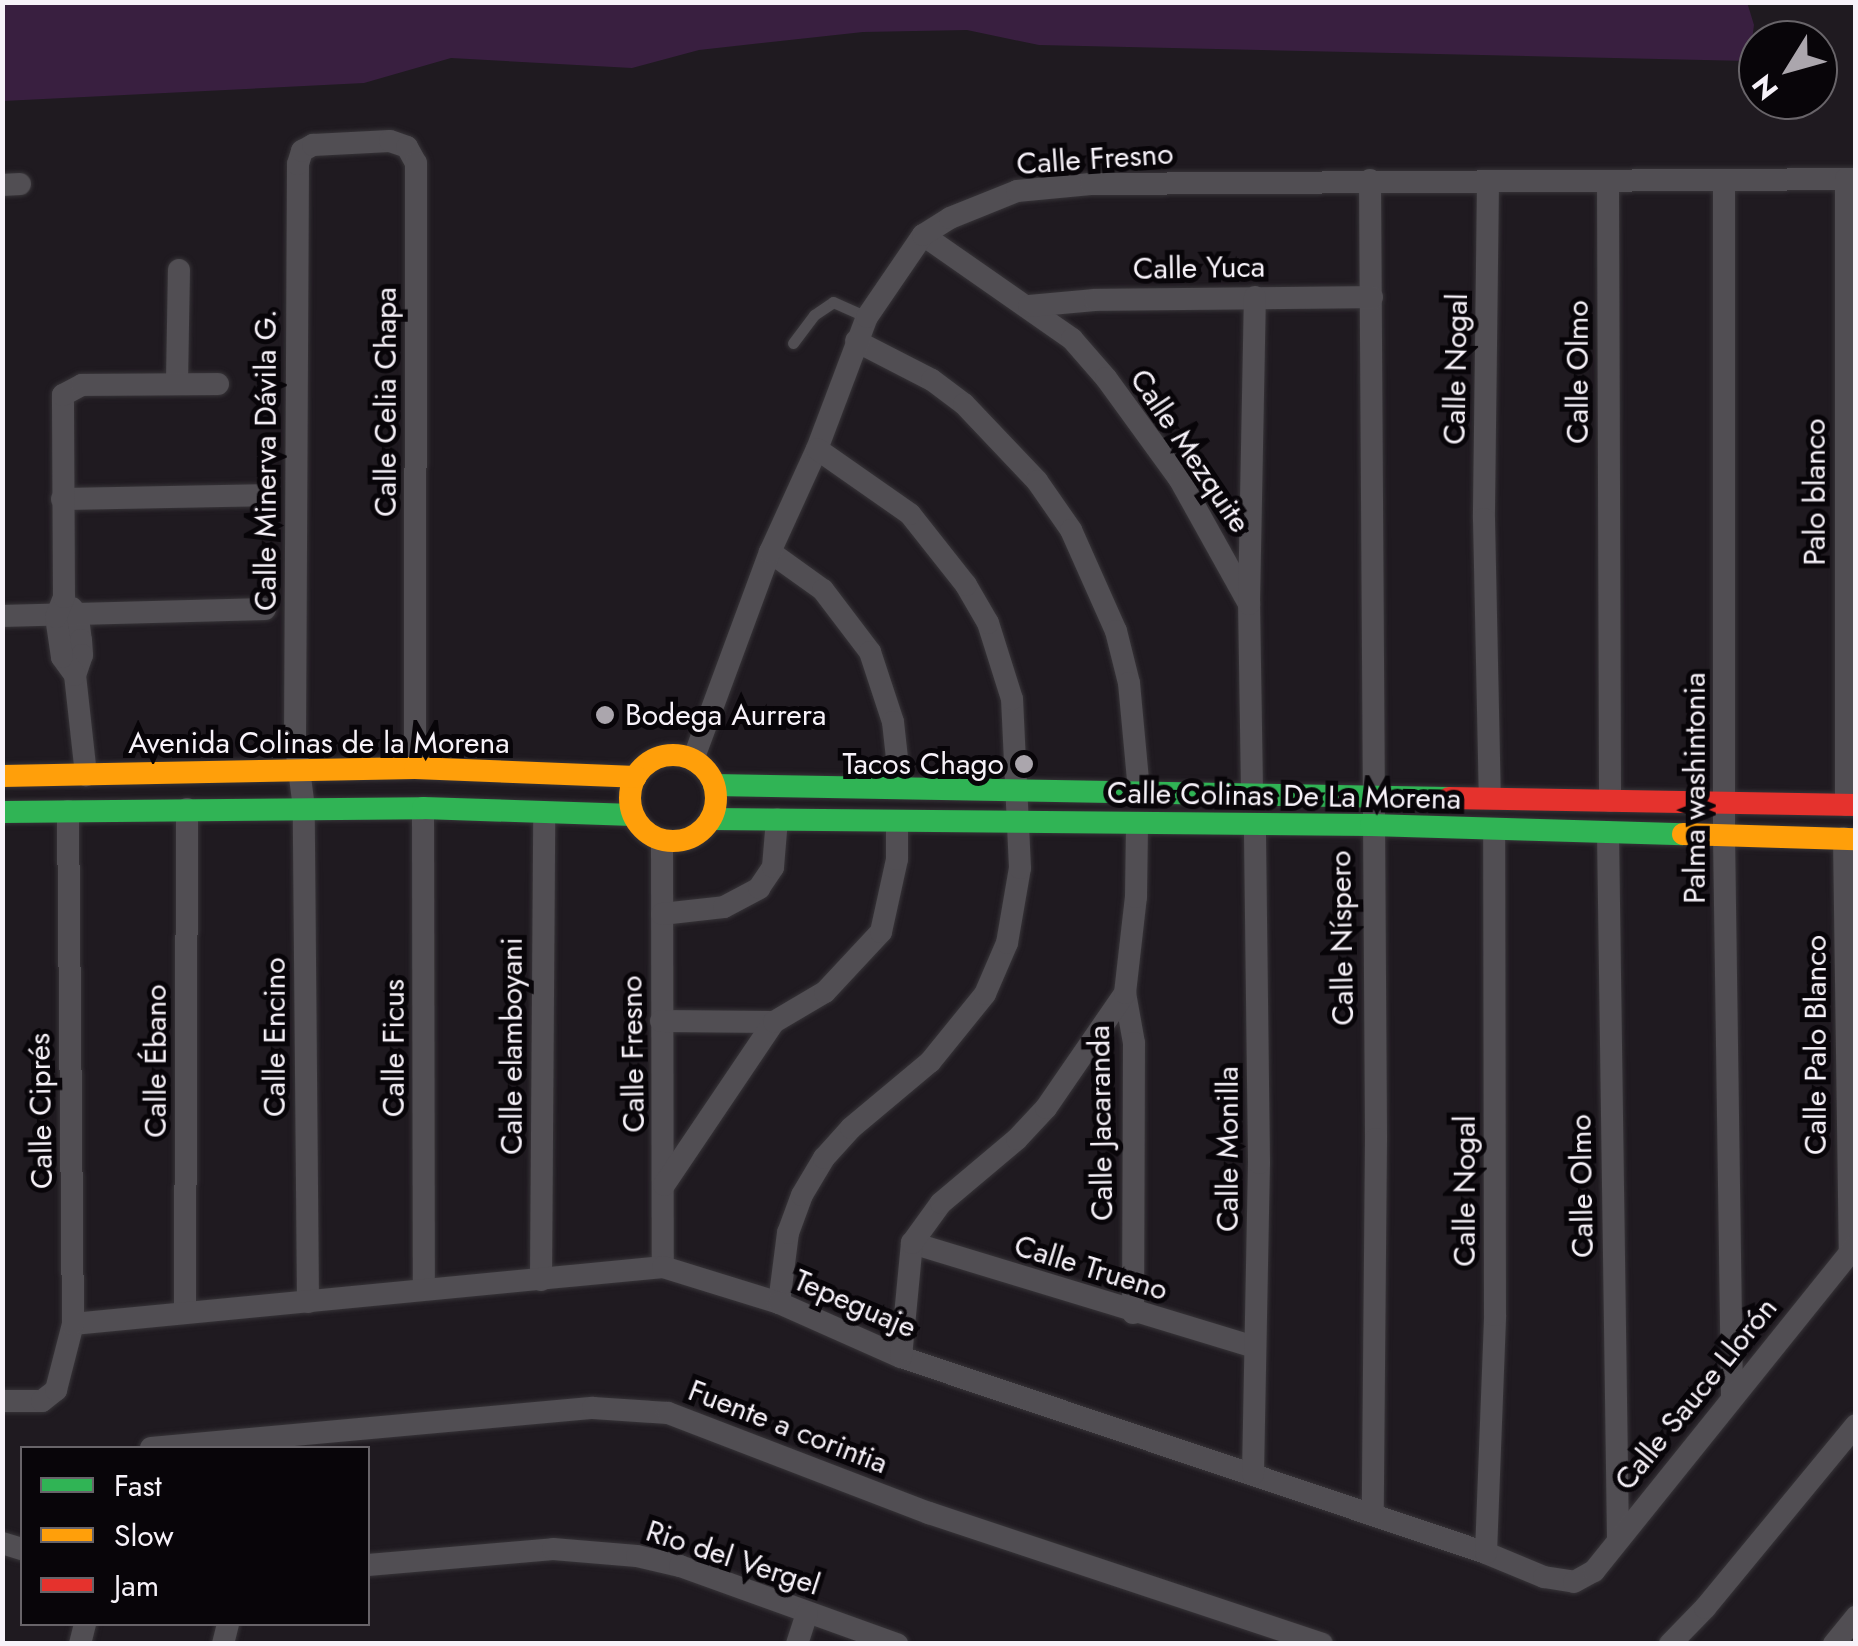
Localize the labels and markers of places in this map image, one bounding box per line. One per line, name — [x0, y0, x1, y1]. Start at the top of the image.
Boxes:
place label: Bodega Aurrera — [625, 697, 826, 733]
marker: Bodega Aurrera — [594, 704, 616, 726]
place label: Tacos Chago — [843, 746, 1004, 782]
marker: Tacos Chago — [1013, 753, 1035, 775]

